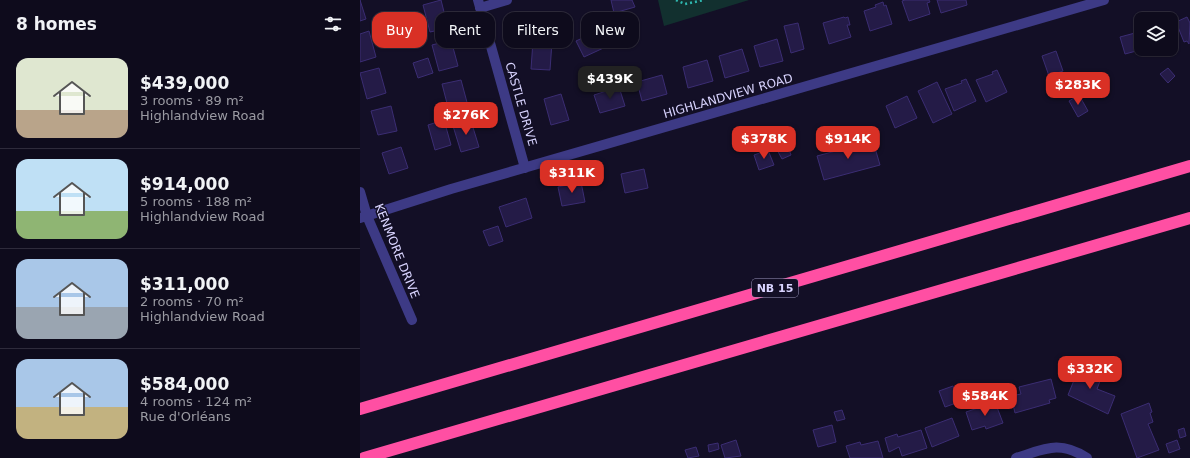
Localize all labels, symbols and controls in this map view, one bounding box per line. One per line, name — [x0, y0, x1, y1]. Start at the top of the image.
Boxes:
chip: Buy — [372, 12, 427, 48]
chip: Rent — [435, 12, 495, 48]
chip: Filters — [503, 12, 573, 48]
chip: New — [581, 12, 639, 48]
map controls — [1134, 12, 1178, 56]
button: layers — [1134, 12, 1178, 56]
icon: filters — [322, 13, 344, 35]
text: 8 homes — [16, 14, 97, 34]
street label: CASTLE DRIVE — [502, 60, 540, 148]
pin: $439K — [582, 66, 638, 100]
text: $439K — [587, 71, 633, 86]
street label: HIGHLANDVIEW ROAD — [662, 71, 794, 121]
pin: $283K — [1050, 72, 1106, 106]
text: $439,000 — [140, 73, 229, 93]
icon: home — [48, 74, 96, 122]
text: $283K — [1055, 77, 1101, 92]
text: 3 rooms · 89 m² — [140, 93, 244, 108]
pin: $276K — [438, 102, 494, 136]
text: $276K — [443, 107, 489, 122]
text: Highlandview Road — [140, 108, 265, 123]
pin: $378K — [736, 126, 792, 160]
pin: $914K — [820, 126, 876, 160]
text: $378K — [741, 131, 787, 146]
text: $914K — [825, 131, 871, 146]
pin: $311K — [544, 160, 600, 194]
text: $311K — [549, 165, 595, 180]
text: $914,000 — [140, 174, 229, 194]
icon: home — [48, 175, 96, 223]
text: 5 rooms · 188 m² — [140, 194, 252, 209]
street label: KENMORE DRIVE — [372, 202, 422, 300]
text: Highlandview Road — [140, 209, 265, 224]
text: $311,000 — [140, 274, 229, 294]
icon: home — [48, 275, 96, 323]
road number: NB 15 — [752, 279, 798, 297]
text: 2 rooms · 70 m² — [140, 294, 244, 309]
text: Highlandview Road — [140, 309, 265, 324]
pin: $332K — [1062, 356, 1118, 390]
text: $332K — [1067, 361, 1113, 376]
text: $584,000 — [140, 374, 229, 394]
icon: home — [48, 375, 96, 423]
pin: $584K — [957, 383, 1013, 417]
text: $584K — [962, 388, 1008, 403]
text: 4 rooms · 124 m² — [140, 394, 252, 409]
text: Rue d'Orléans — [140, 409, 231, 424]

